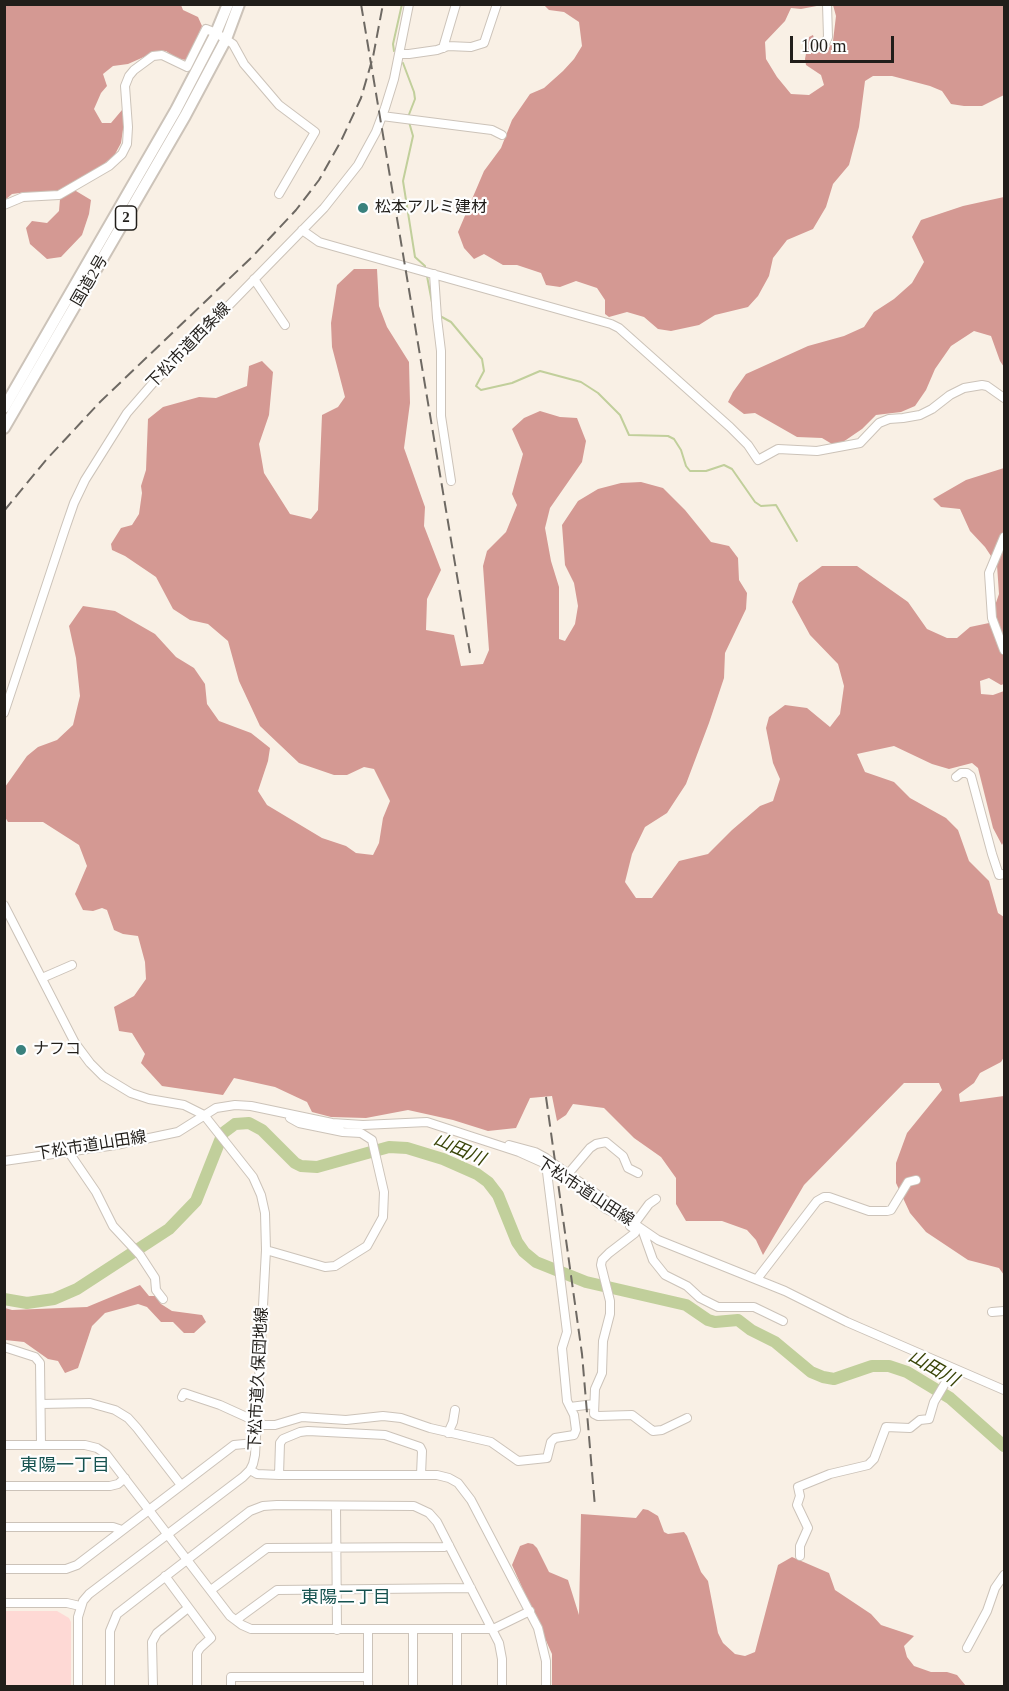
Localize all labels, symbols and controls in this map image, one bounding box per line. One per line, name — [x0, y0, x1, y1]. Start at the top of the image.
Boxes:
scale bar — [793, 24, 896, 62]
text: 100 m — [801, 36, 847, 56]
place label: 松本アルミ建材 — [375, 198, 487, 218]
marker: 松本アルミ建材 — [356, 201, 370, 215]
road number: 2 — [116, 206, 136, 230]
street label: 国道2号 — [68, 252, 112, 310]
street label: 下松市道西条線 — [143, 299, 235, 393]
place label: ナフコ — [33, 1040, 81, 1060]
marker: ナフコ — [14, 1043, 28, 1057]
street label: 下松市道山田線 — [34, 1128, 148, 1164]
water label: 山田川 — [430, 1129, 488, 1171]
street label: 下松市道山田線 — [533, 1153, 637, 1231]
street label: 下松市道久保団地線 — [246, 1307, 272, 1451]
water label: 山田川 — [904, 1346, 962, 1392]
district label: 東陽一丁目 — [20, 1455, 110, 1477]
district label: 東陽二丁目 — [301, 1587, 391, 1609]

